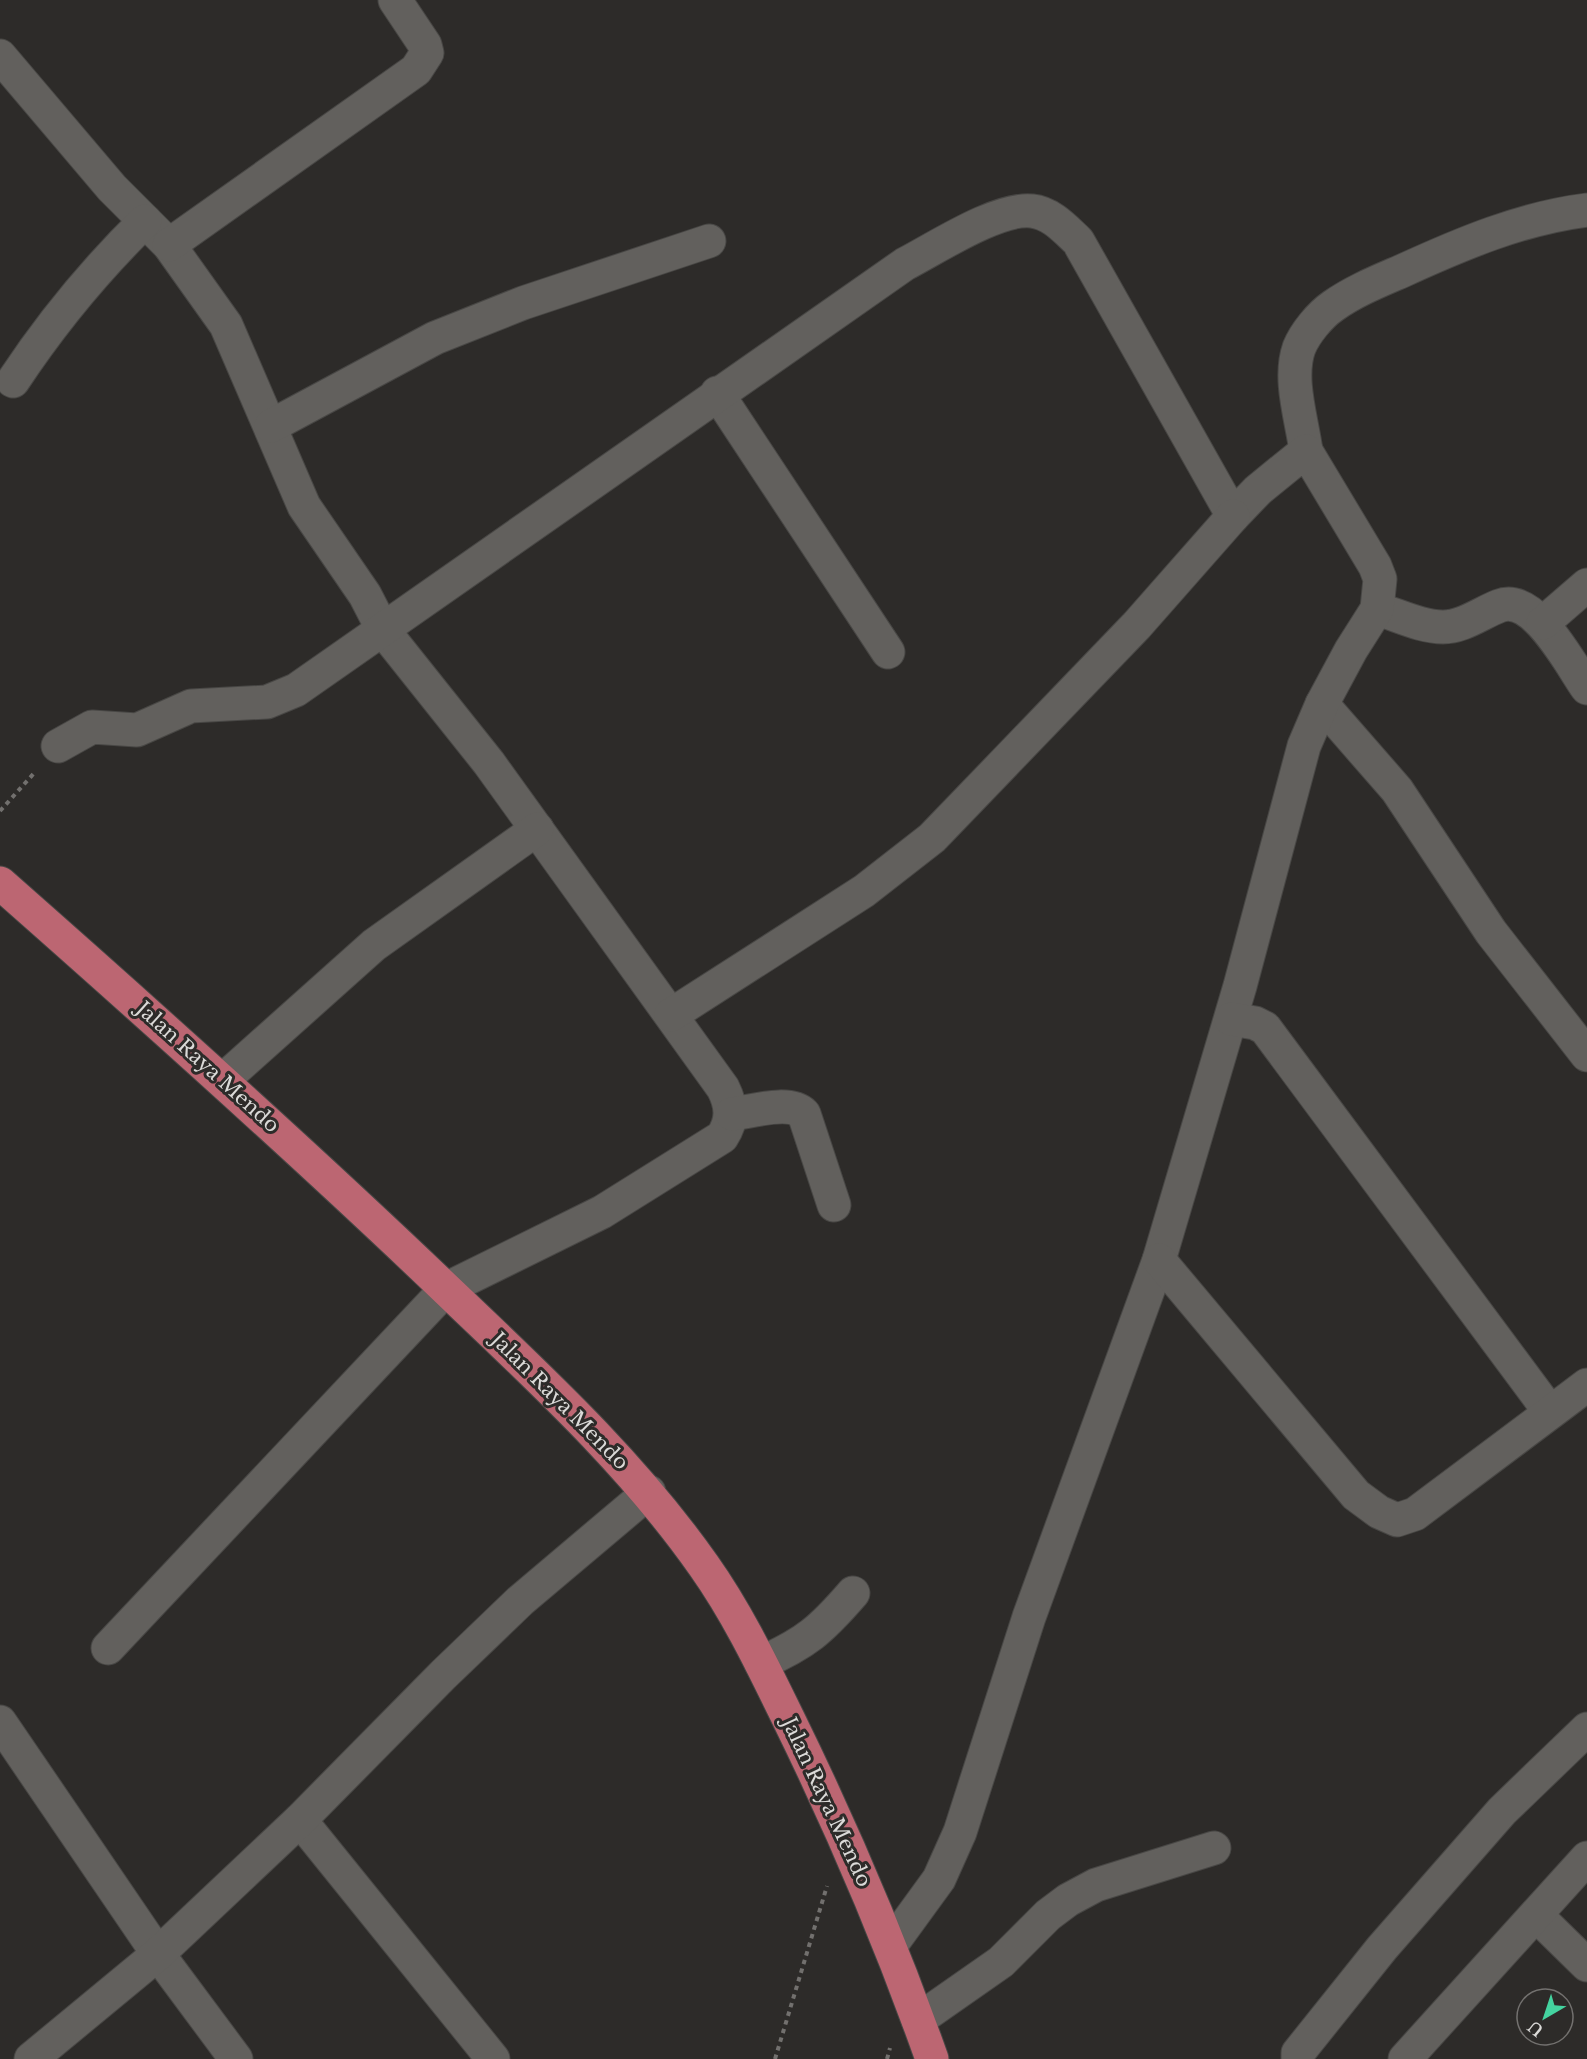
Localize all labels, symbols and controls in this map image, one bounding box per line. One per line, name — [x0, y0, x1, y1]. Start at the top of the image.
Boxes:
street label: Jalan Raya Mendo — [129, 994, 284, 1138]
street label: Jalan Raya Mendo — [484, 1325, 634, 1475]
street label: Jalan Raya Mendo — [776, 1711, 877, 1891]
north arrow — [1515, 1987, 1575, 2047]
text: U — [1524, 2016, 1547, 2041]

